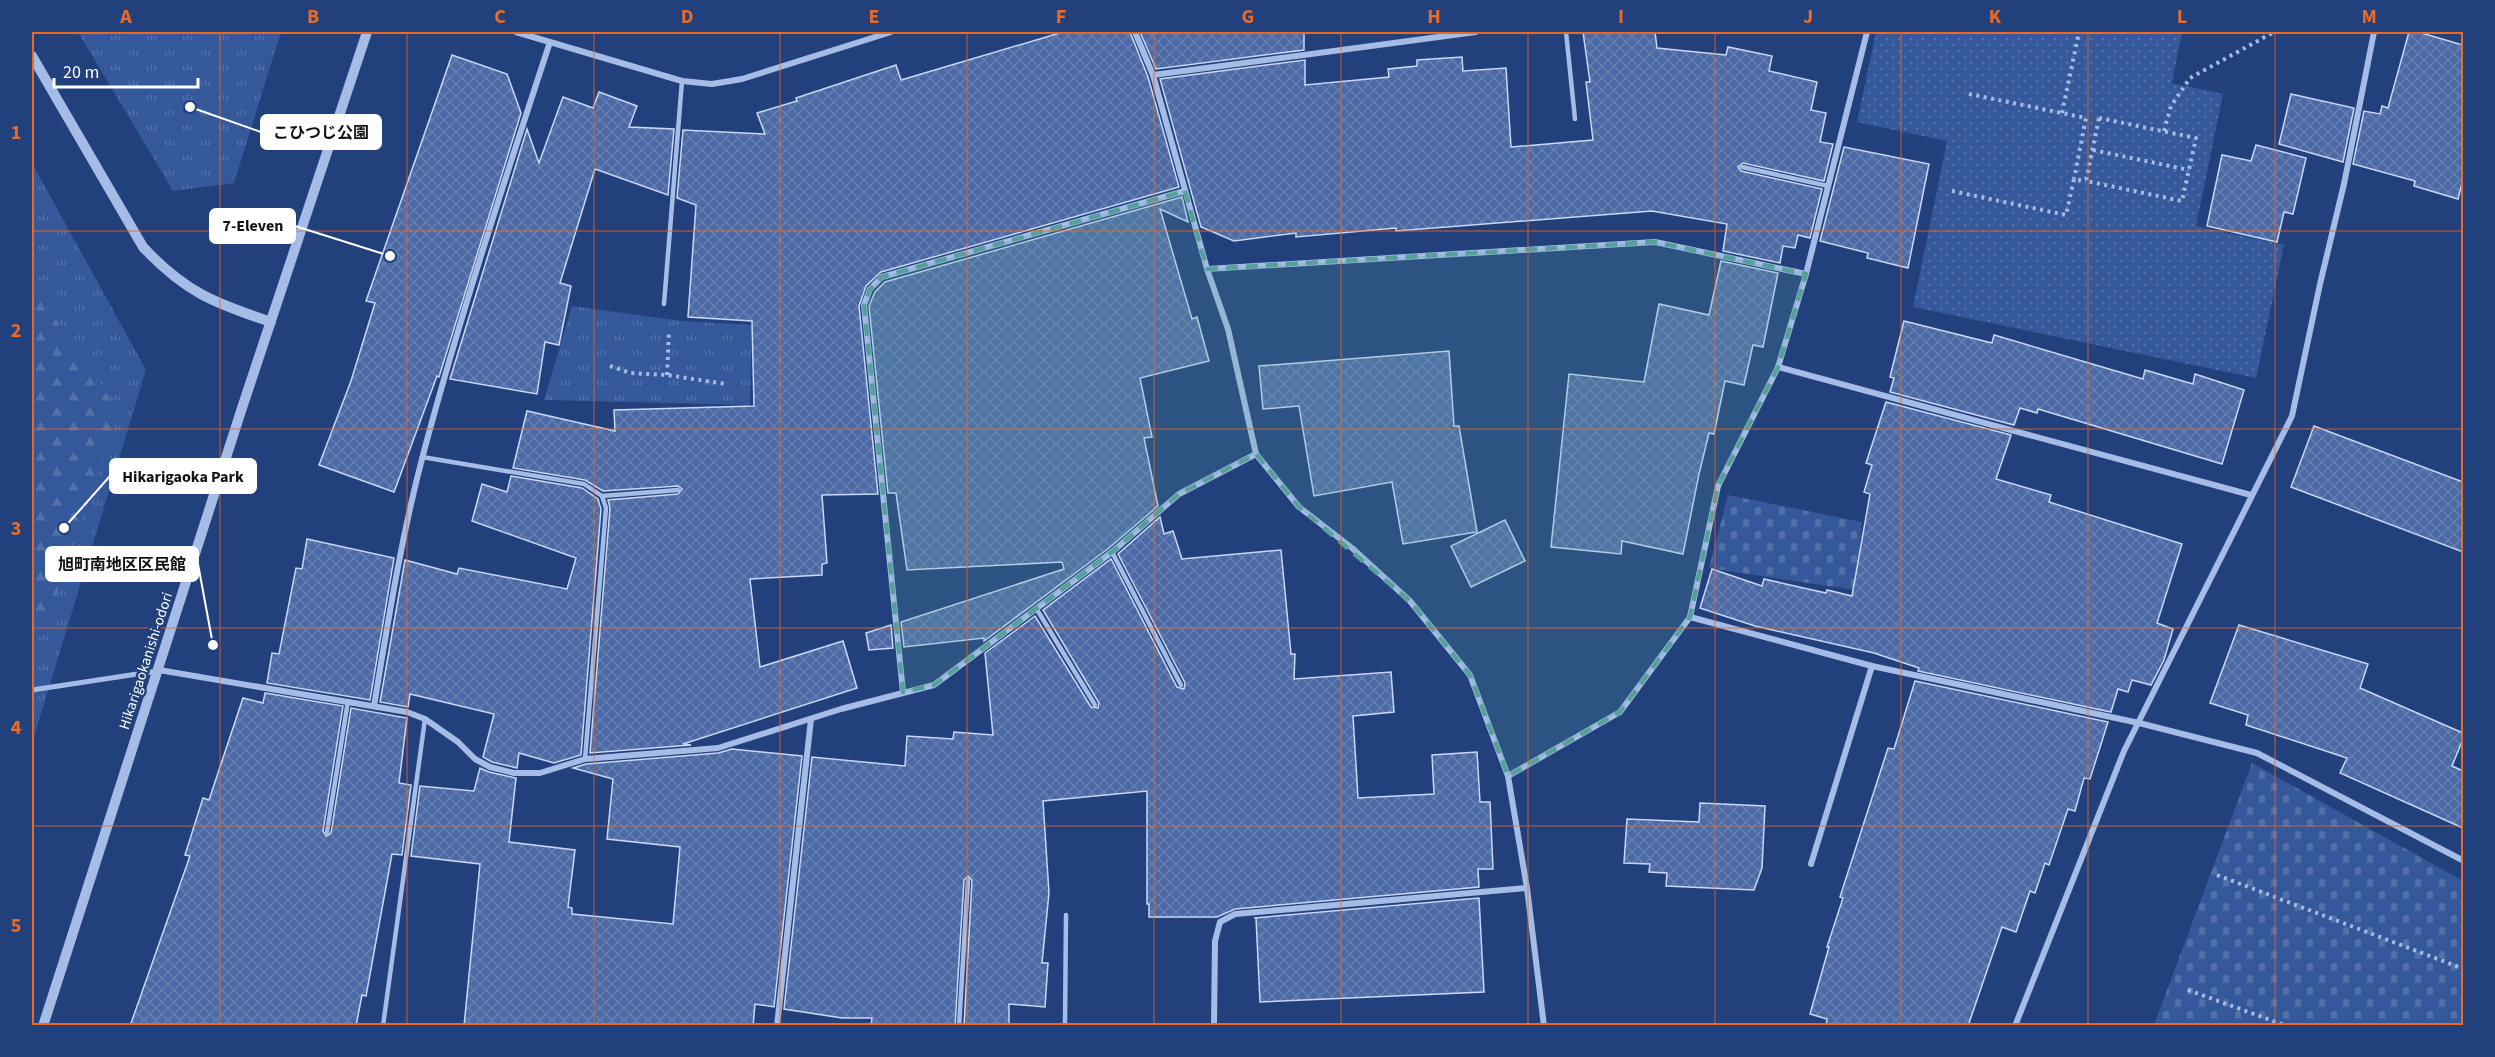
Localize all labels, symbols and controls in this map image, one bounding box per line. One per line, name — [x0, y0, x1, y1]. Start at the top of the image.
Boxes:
text: A — [119, 3, 132, 31]
text: B — [307, 3, 319, 31]
text: C — [494, 3, 506, 31]
text: D — [681, 3, 693, 31]
text: E — [869, 3, 879, 31]
text: F — [1056, 3, 1066, 31]
text: G — [1242, 3, 1254, 31]
text: H — [1427, 3, 1441, 31]
text: I — [1618, 3, 1624, 31]
text: J — [1803, 3, 1813, 31]
text: K — [1989, 3, 2002, 31]
text: L — [2177, 3, 2187, 31]
text: M — [2361, 3, 2377, 31]
scale bar — [54, 51, 198, 89]
text: 20 m — [63, 60, 99, 85]
callout: こひつじ公園 — [261, 115, 381, 149]
text: 1 — [11, 119, 21, 147]
text: こひつじ公園 — [273, 122, 369, 144]
callout: 7-Eleven — [210, 209, 295, 243]
text: 7-Eleven — [223, 215, 283, 237]
text: 2 — [11, 317, 21, 345]
callout: Hikarigaoka Park — [110, 459, 256, 493]
text: Hikarigaoka Park — [122, 466, 244, 488]
text: 3 — [11, 515, 21, 543]
callout: 旭町南地区区民館 — [46, 547, 198, 581]
text: 旭町南地区区民館 — [58, 554, 186, 576]
street label: Hikarigaokanishi-odori — [114, 590, 178, 732]
text: 4 — [11, 714, 22, 742]
text: 5 — [11, 912, 21, 940]

